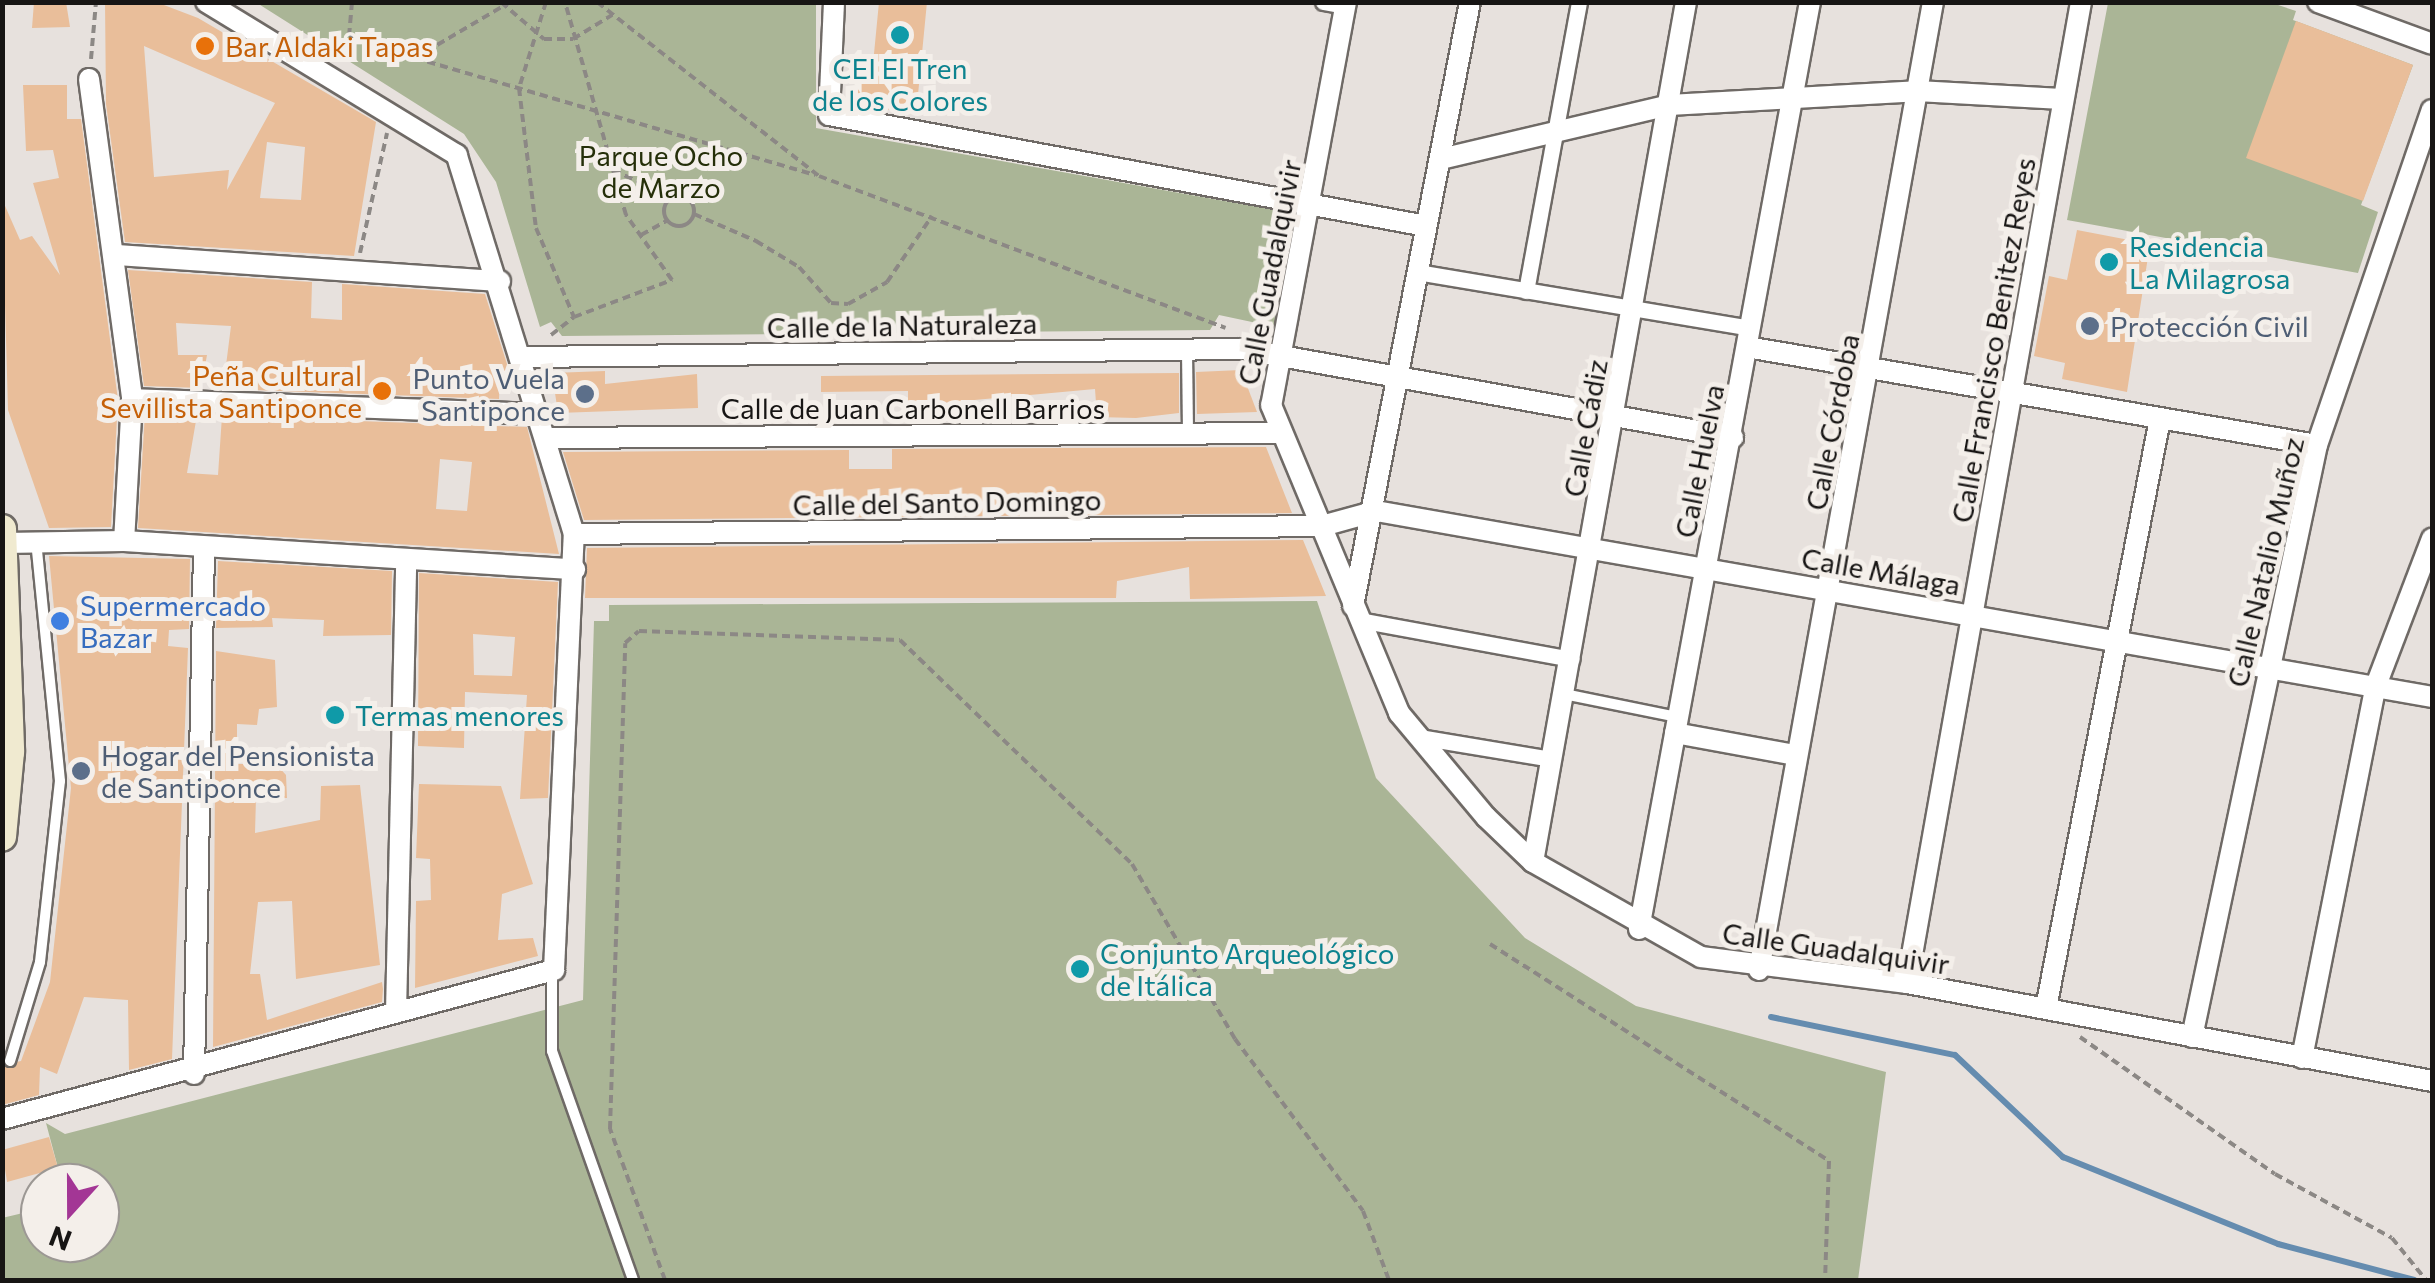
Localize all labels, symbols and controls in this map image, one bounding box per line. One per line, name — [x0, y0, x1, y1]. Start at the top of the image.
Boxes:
marker: CEI El Tren de los Colores — [889, 24, 911, 46]
place label: Bar Aldaki Tapas — [225, 29, 433, 63]
marker: Bar Aldaki Tapas — [194, 35, 216, 57]
place label: CEI El Tren de los Colores — [812, 51, 988, 117]
park label: Parque Ocho de Marzo — [579, 138, 743, 204]
street label: Calle Francisco Benitez Reyes — [1944, 155, 2042, 525]
street label: Calle Guadalquivir — [1231, 156, 1307, 388]
place label: Residencia La Milagrosa — [2129, 229, 2291, 295]
marker: Residencia La Milagrosa — [2098, 251, 2120, 273]
street label: Calle de la Naturaleza — [766, 306, 1038, 344]
place label: Protección Civil — [2110, 309, 2309, 343]
marker: Protección Civil — [2079, 315, 2101, 337]
street label: Calle Córdoba — [1798, 331, 1866, 513]
street label: Calle Cádiz — [1556, 357, 1614, 499]
place label: Peña Cultural Sevillista Santiponce — [100, 358, 362, 424]
place label: Punto Vuela Santiponce — [412, 361, 565, 427]
marker: Peña Cultural Sevillista Santiponce — [371, 380, 393, 402]
street label: Calle Huelva — [1668, 382, 1730, 540]
marker: Punto Vuela Santiponce — [574, 383, 596, 405]
street label: Calle de Juan Carbonell Barrios — [721, 391, 1105, 425]
street label: Calle Natalio Muñoz — [2220, 434, 2310, 690]
street label: Calle del Santo Domingo — [792, 483, 1102, 521]
street label: Calle Málaga — [1799, 541, 1963, 601]
place label: Supermercado Bazar — [80, 588, 266, 654]
marker: Supermercado Bazar — [49, 610, 71, 632]
place label: Termas menores — [355, 698, 564, 732]
marker: Termas menores — [324, 704, 346, 726]
place label: Hogar del Pensionista de Santiponce — [101, 738, 375, 804]
marker: Hogar del Pensionista de Santiponce — [70, 760, 92, 782]
street label: Calle Guadalquivir — [1720, 915, 1952, 981]
place label: Conjunto Arqueológico de Itálica — [1100, 936, 1394, 1002]
marker: Conjunto Arqueológico de Itálica — [1069, 958, 1091, 980]
north arrow — [20, 1163, 120, 1263]
text: N — [44, 1220, 76, 1259]

